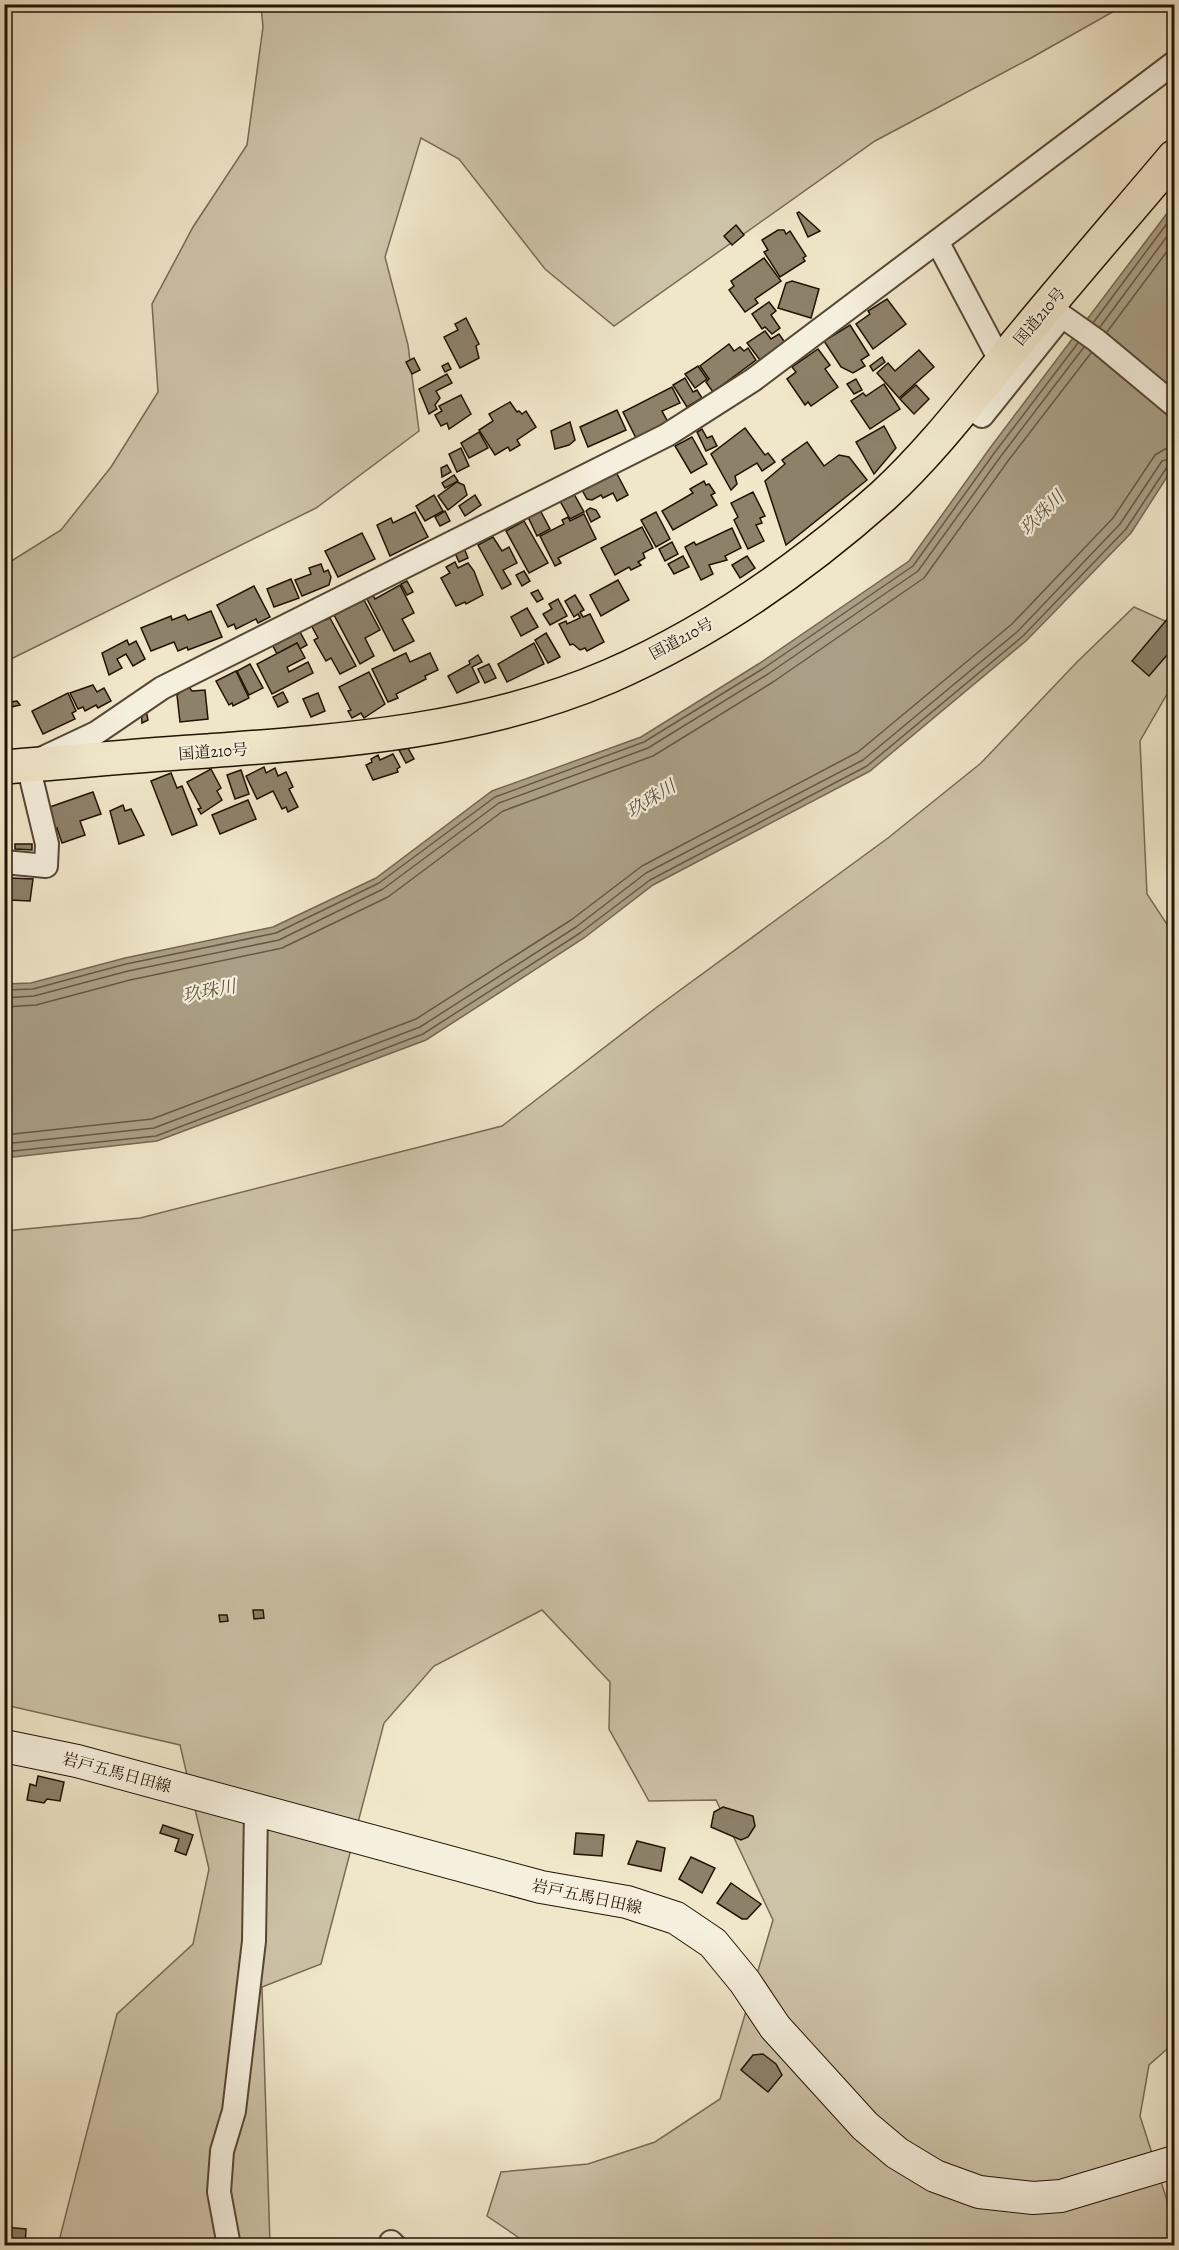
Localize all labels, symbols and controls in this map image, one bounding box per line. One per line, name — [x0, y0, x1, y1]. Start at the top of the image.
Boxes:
street label: 国道210号 — [1009, 283, 1071, 350]
water label: 玖珠川 — [1014, 484, 1071, 541]
street label: 国道210号 — [646, 613, 717, 665]
street label: 国道210号 — [178, 739, 249, 765]
water label: 玖珠川 — [622, 773, 682, 823]
water label: 玖珠川 — [180, 974, 240, 1008]
street label: 岩戸五馬日田線 — [60, 1748, 174, 1798]
street label: 岩戸五馬日田線 — [530, 1875, 644, 1919]

